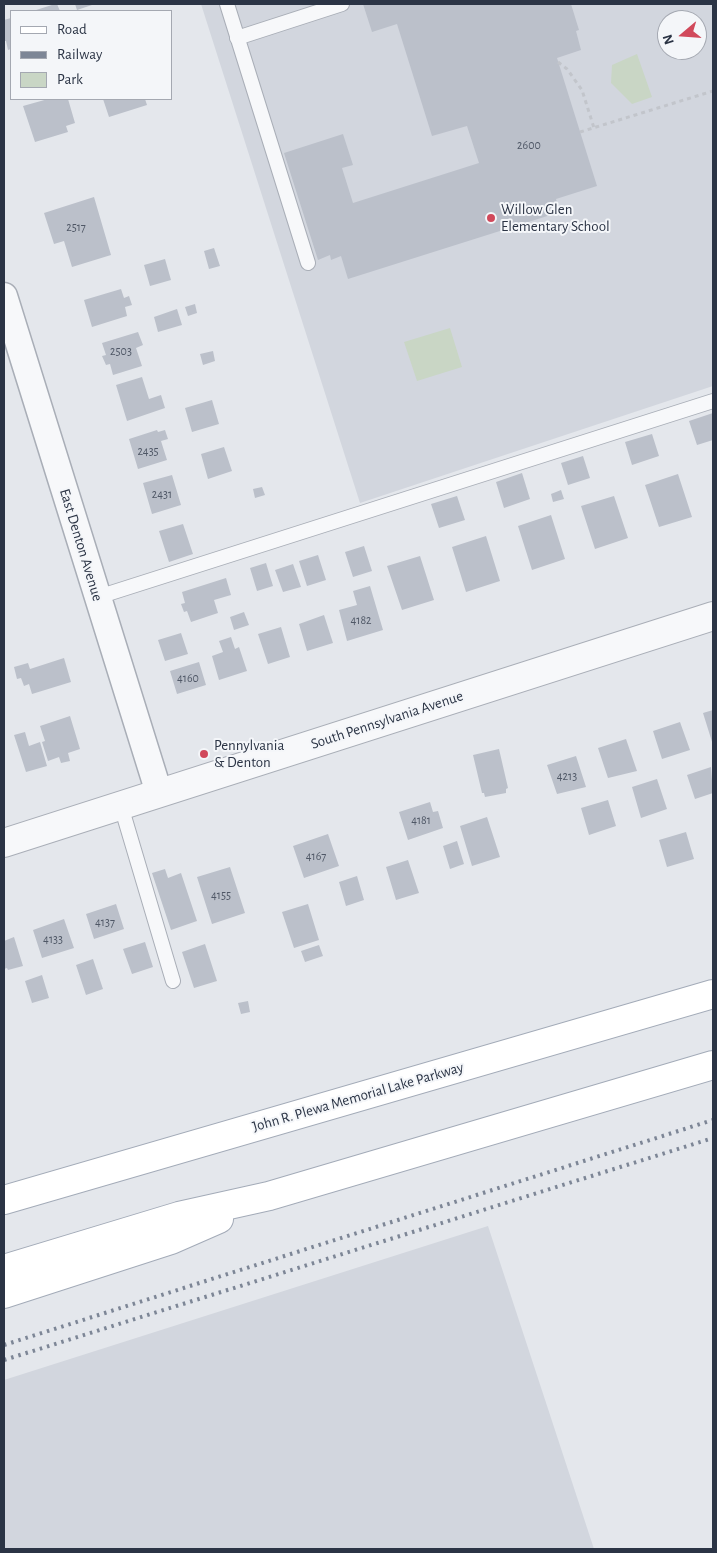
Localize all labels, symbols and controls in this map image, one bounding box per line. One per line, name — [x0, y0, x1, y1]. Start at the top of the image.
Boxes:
legend — [10, 10, 172, 100]
north arrow — [657, 10, 707, 60]
text: Road — [57, 22, 87, 37]
text: N — [661, 33, 677, 46]
text: Railway — [57, 47, 102, 62]
text: Park — [57, 72, 83, 87]
house number: 2600 — [517, 138, 541, 152]
place label: Willow Glen Elementary School — [501, 200, 610, 235]
marker: Willow Glen Elementary School — [485, 212, 497, 224]
house number: 2517 — [66, 220, 86, 234]
house number: 2503 — [110, 344, 132, 358]
house number: 2435 — [137, 444, 159, 458]
street label: East Denton Avenue — [55, 487, 107, 603]
house number: 2431 — [152, 487, 172, 501]
house number: 4182 — [350, 613, 372, 627]
house number: 4160 — [177, 671, 199, 685]
street label: South Pennsylvania Avenue — [308, 687, 466, 753]
place label: Pennylvania & Denton — [214, 736, 284, 771]
marker: Pennylvania & Denton — [198, 748, 210, 760]
house number: 4213 — [557, 769, 577, 783]
house number: 4181 — [411, 813, 431, 827]
house number: 4167 — [306, 849, 326, 863]
house number: 4155 — [211, 888, 231, 902]
house number: 4137 — [95, 915, 115, 929]
house number: 4133 — [43, 932, 63, 946]
street label: John R. Plewa Memorial Lake Parkway — [250, 1058, 466, 1136]

